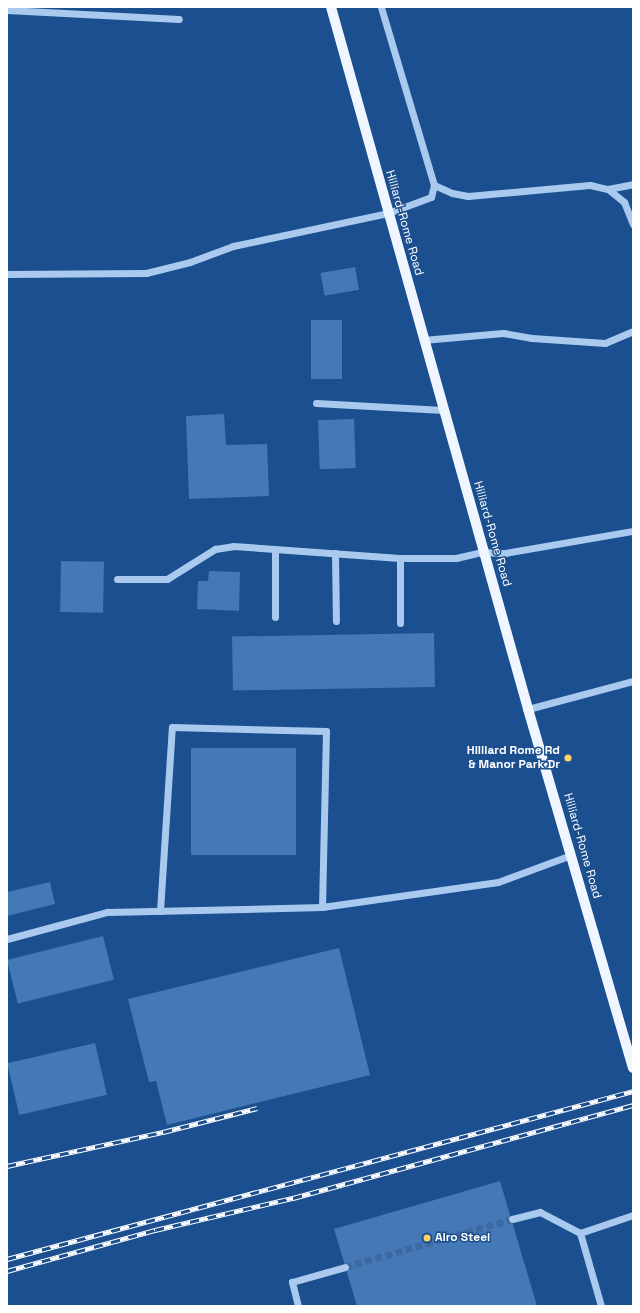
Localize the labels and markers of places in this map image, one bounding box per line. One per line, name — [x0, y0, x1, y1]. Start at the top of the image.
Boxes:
place label: Hilliard Rome Rd & Manor Park Dr — [467, 744, 560, 772]
marker: Hilliard Rome Rd & Manor Park Dr — [563, 753, 573, 763]
place label: Alro Steel — [435, 1231, 490, 1245]
marker: Alro Steel — [422, 1233, 432, 1243]

